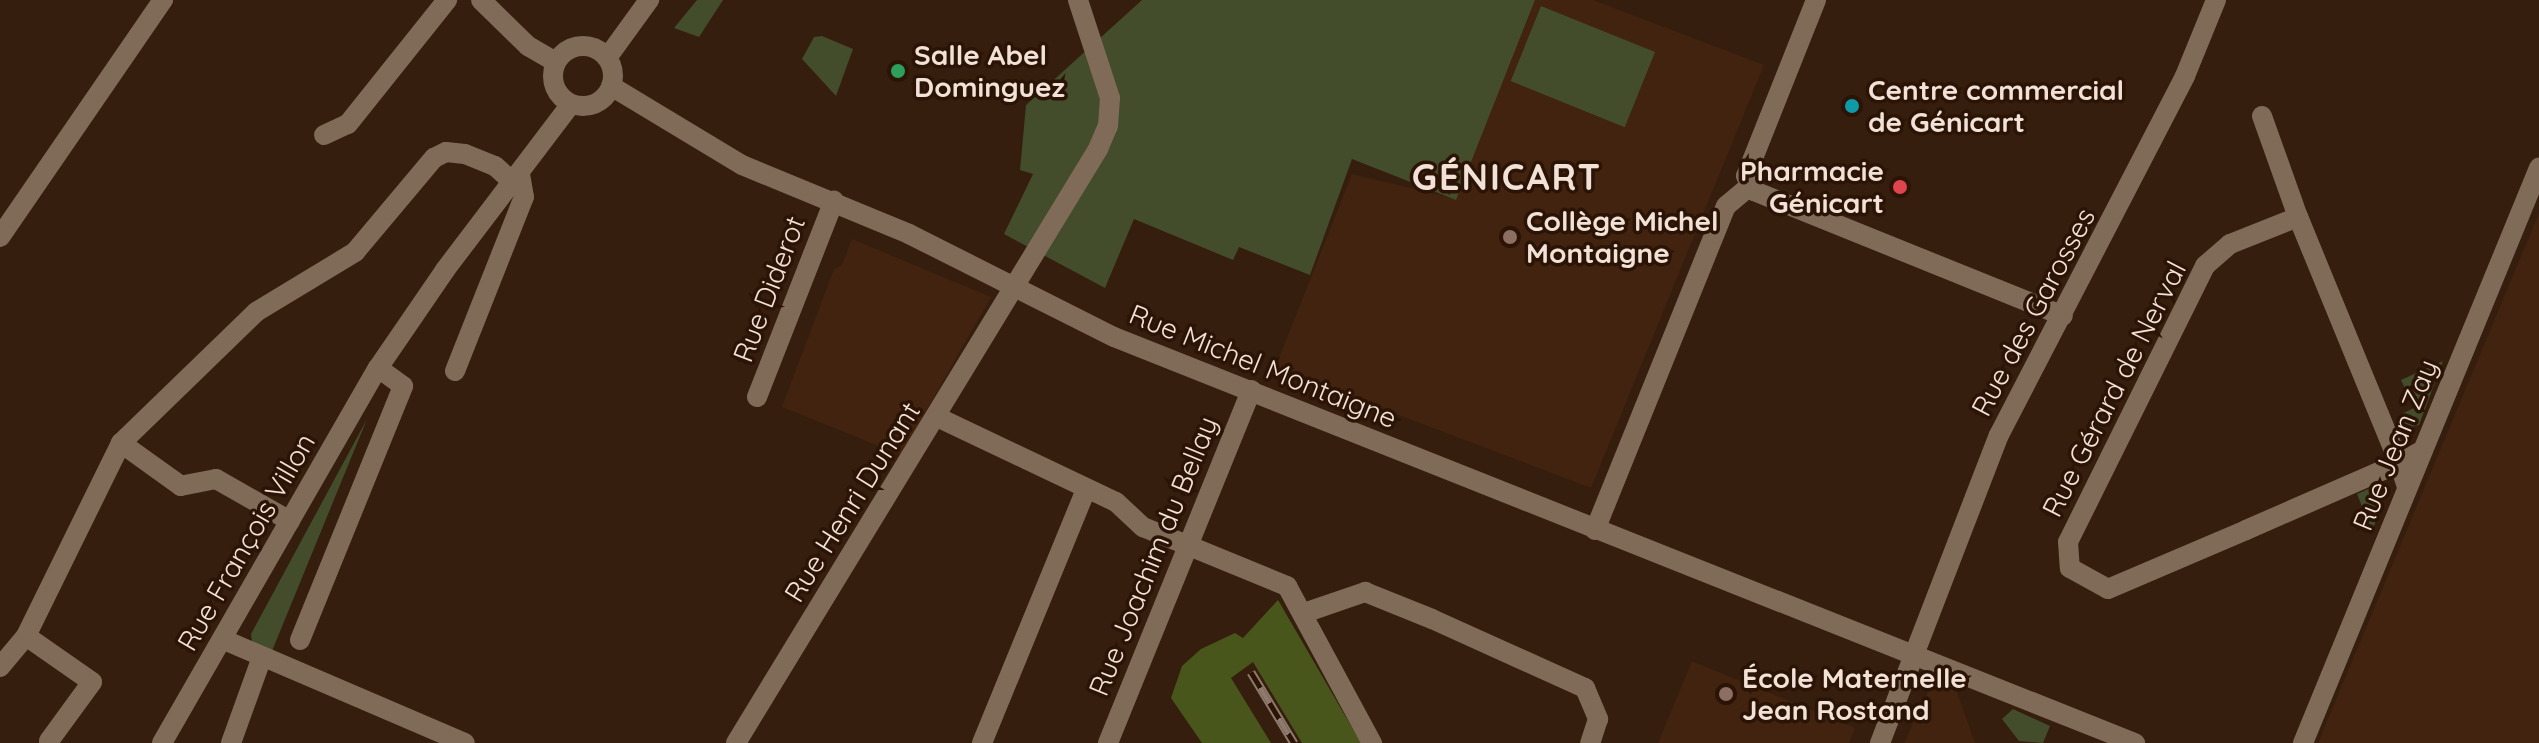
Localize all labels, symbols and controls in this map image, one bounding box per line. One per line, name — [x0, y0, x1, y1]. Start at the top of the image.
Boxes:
place label: Salle Abel Dominguez — [914, 38, 1065, 104]
marker: Salle Abel Dominguez — [889, 62, 907, 80]
place label: Centre commercial de Génicart — [1868, 73, 2124, 139]
marker: Centre commercial de Génicart — [1843, 97, 1861, 115]
place label: Pharmacie Génicart — [1740, 154, 1884, 220]
district label: GÉNICART — [1412, 155, 1602, 199]
marker: Pharmacie Génicart — [1891, 178, 1909, 196]
street label: Rue des Garosses — [1964, 202, 2102, 422]
place label: Collège Michel Montaigne — [1526, 204, 1718, 270]
street label: Rue Diderot — [726, 211, 812, 367]
marker: Collège Michel Montaigne — [1501, 228, 1519, 246]
street label: Rue Gérard de Nerval — [2035, 256, 2193, 522]
street label: Rue Michel Montaigne — [1124, 297, 1402, 435]
street label: Rue Jean Zay — [2345, 355, 2445, 535]
street label: Rue Henri Dunant — [777, 396, 927, 608]
street label: Rue Joachim du Bellay — [1082, 412, 1224, 700]
street label: Rue François Villon — [170, 427, 322, 657]
place label: École Maternelle Jean Rostand — [1742, 661, 1967, 727]
marker: École Maternelle Jean Rostand — [1717, 685, 1735, 703]

